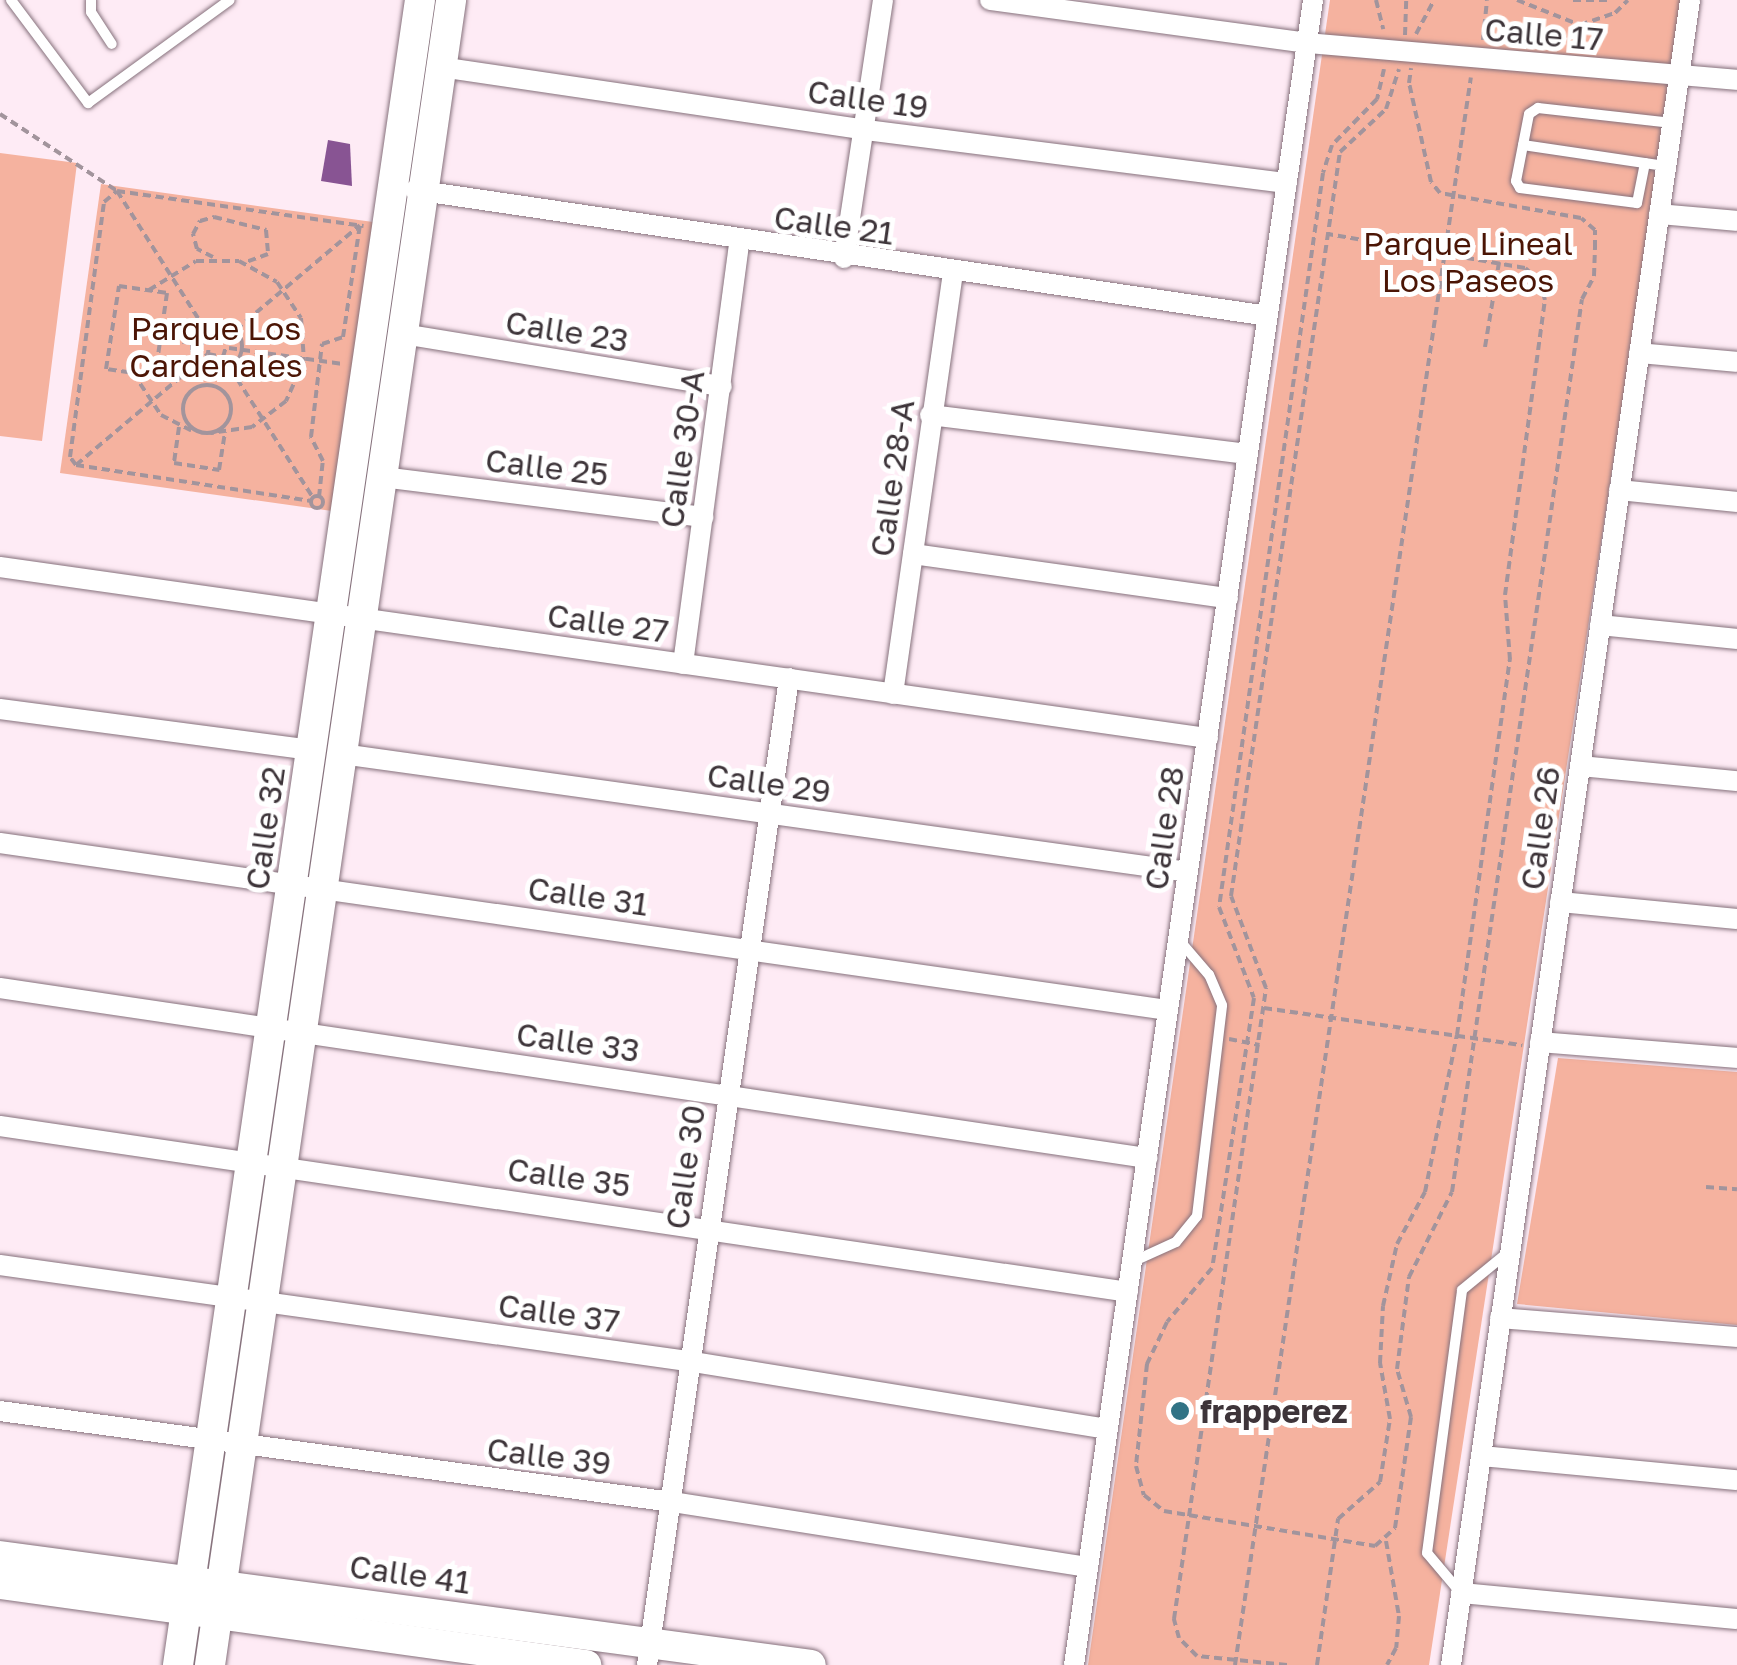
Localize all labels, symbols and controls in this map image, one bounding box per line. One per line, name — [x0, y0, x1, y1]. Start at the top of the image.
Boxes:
street label: Calle 17 — [1483, 10, 1605, 58]
street label: Calle 19 — [805, 72, 931, 126]
street label: Calle 21 — [772, 198, 896, 252]
park label: Parque Lineal Los Paseos — [1363, 225, 1573, 300]
street label: Calle 23 — [503, 302, 631, 360]
park label: Parque Los Cardenales — [129, 310, 303, 385]
street label: Calle 30-A — [652, 368, 712, 530]
street label: Calle 28-A — [862, 397, 922, 559]
street label: Calle 25 — [483, 440, 611, 494]
street label: Calle 27 — [545, 595, 671, 651]
street label: Calle 29 — [705, 755, 833, 811]
street label: Calle 32 — [237, 764, 293, 892]
street label: Calle 28 — [1136, 764, 1192, 892]
street label: Calle 26 — [1512, 764, 1568, 892]
street label: Calle 31 — [526, 869, 650, 923]
street label: Calle 33 — [514, 1014, 642, 1070]
street label: Calle 30 — [657, 1102, 713, 1232]
street label: Calle 35 — [505, 1149, 633, 1205]
street label: Calle 37 — [496, 1285, 622, 1341]
place label: frapperez — [1200, 1392, 1348, 1430]
marker: frapperez — [1169, 1400, 1191, 1422]
street label: Calle 39 — [485, 1429, 613, 1483]
street label: Calle 41 — [347, 1547, 473, 1601]

